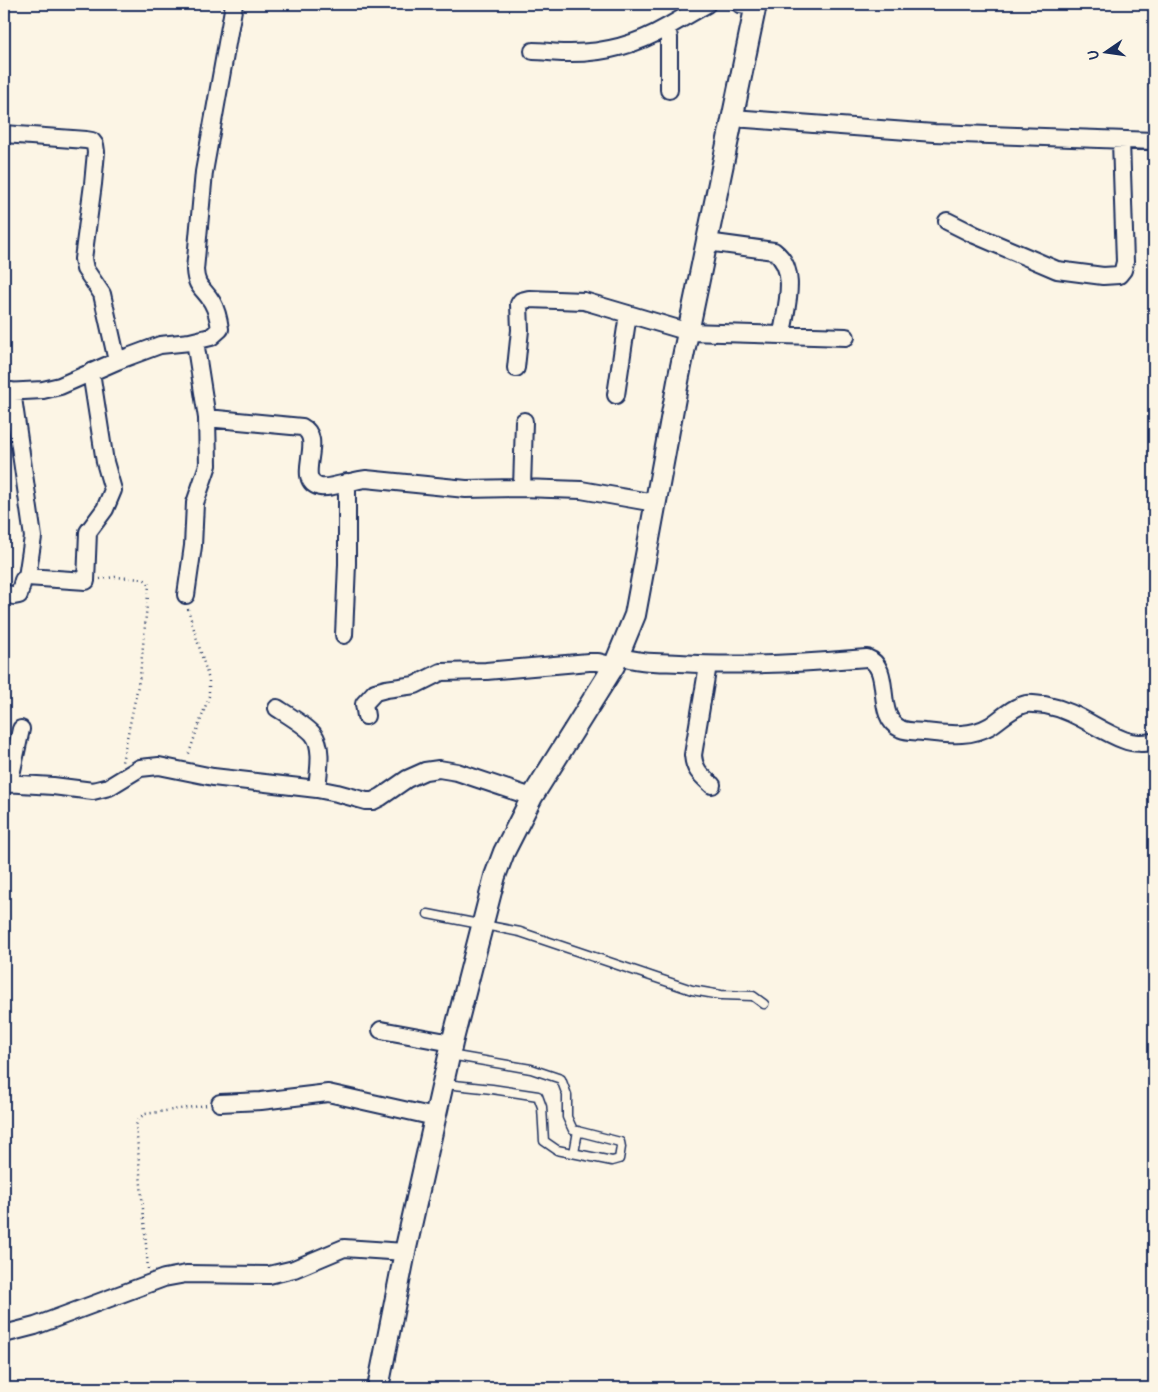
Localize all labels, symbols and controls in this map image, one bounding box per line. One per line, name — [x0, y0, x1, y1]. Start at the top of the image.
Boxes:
north arrow — [1080, 28, 1130, 78]
text: U — [1084, 48, 1103, 61]

